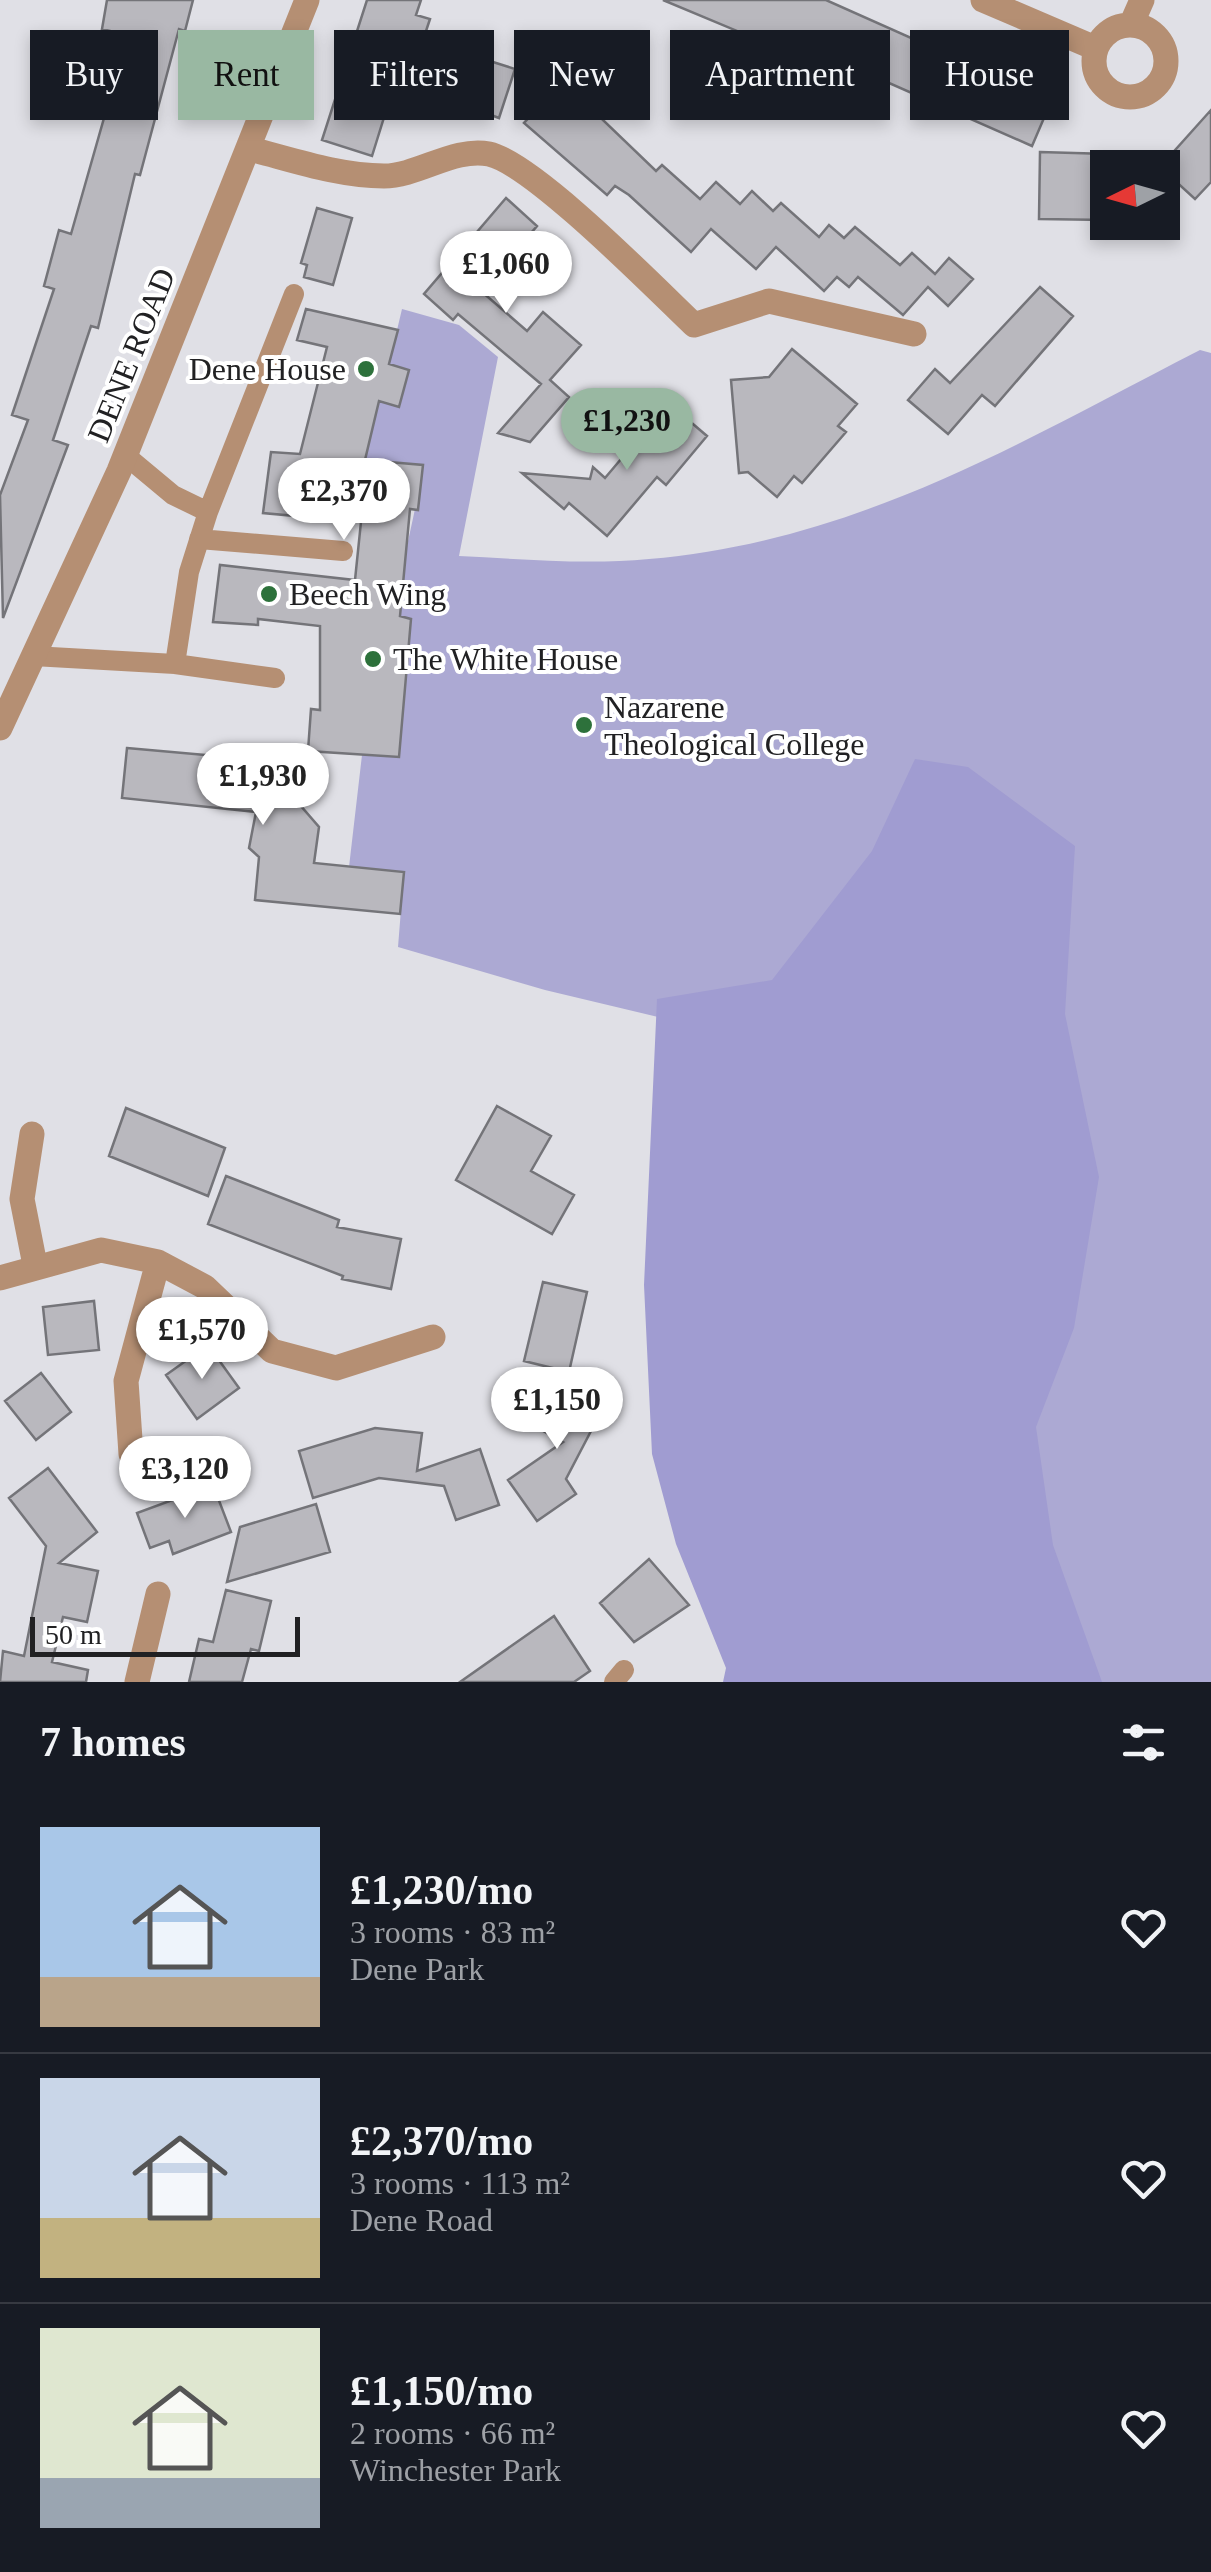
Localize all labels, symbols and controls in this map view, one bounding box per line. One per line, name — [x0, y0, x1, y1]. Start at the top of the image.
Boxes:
chip: Buy — [30, 30, 158, 120]
chip: Rent — [178, 30, 314, 120]
chip: Filters — [334, 30, 494, 120]
chip: New — [514, 30, 650, 120]
chip: Apartment — [670, 30, 890, 120]
chip: House — [910, 30, 1069, 120]
north arrow — [1090, 150, 1180, 240]
map controls — [1090, 150, 1180, 240]
pin: £1,060 — [425, 231, 587, 316]
text: £1,060 — [462, 245, 550, 281]
street label: DENE ROAD — [80, 263, 182, 447]
place label: Dene House — [189, 351, 346, 387]
marker: Dene House — [355, 358, 377, 380]
pin: £1,230 — [546, 388, 708, 473]
text: £1,230 — [583, 402, 671, 438]
pin: £2,370 — [263, 458, 425, 543]
text: £2,370 — [300, 472, 388, 508]
place label: Beech Wing — [289, 576, 446, 612]
marker: Beech Wing — [258, 583, 280, 605]
place label: The White House — [393, 641, 618, 677]
marker: The White House — [362, 648, 384, 670]
place label: Nazarene Theological College — [604, 689, 864, 762]
marker: Nazarene Theological College — [573, 714, 595, 736]
pin: £1,930 — [182, 743, 344, 828]
text: £1,930 — [219, 757, 307, 793]
pin: £1,570 — [121, 1297, 283, 1382]
text: £1,570 — [158, 1311, 246, 1347]
pin: £1,150 — [476, 1367, 638, 1452]
text: £1,150 — [513, 1381, 601, 1417]
pin: £3,120 — [104, 1436, 266, 1521]
text: £3,120 — [141, 1450, 229, 1486]
scale bar — [30, 1612, 300, 1656]
text: 50 m — [45, 1619, 102, 1650]
icon: filters — [1116, 1715, 1171, 1770]
text: 7 homes — [40, 1719, 186, 1765]
icon: home — [120, 1867, 240, 1987]
text: £1,230/mo — [350, 1867, 533, 1913]
icon: heart — [1116, 1900, 1171, 1955]
text: 3 rooms · 83 m² — [350, 1914, 555, 1950]
text: Dene Park — [350, 1951, 484, 1987]
icon: home — [120, 2118, 240, 2238]
text: £2,370/mo — [350, 2118, 533, 2164]
icon: heart — [1116, 2151, 1171, 2206]
text: 3 rooms · 113 m² — [350, 2165, 570, 2201]
text: Dene Road — [350, 2202, 493, 2238]
icon: home — [120, 2368, 240, 2488]
text: £1,150/mo — [350, 2368, 533, 2414]
icon: heart — [1116, 2401, 1171, 2456]
text: 2 rooms · 66 m² — [350, 2415, 555, 2451]
text: Winchester Park — [350, 2452, 561, 2488]

